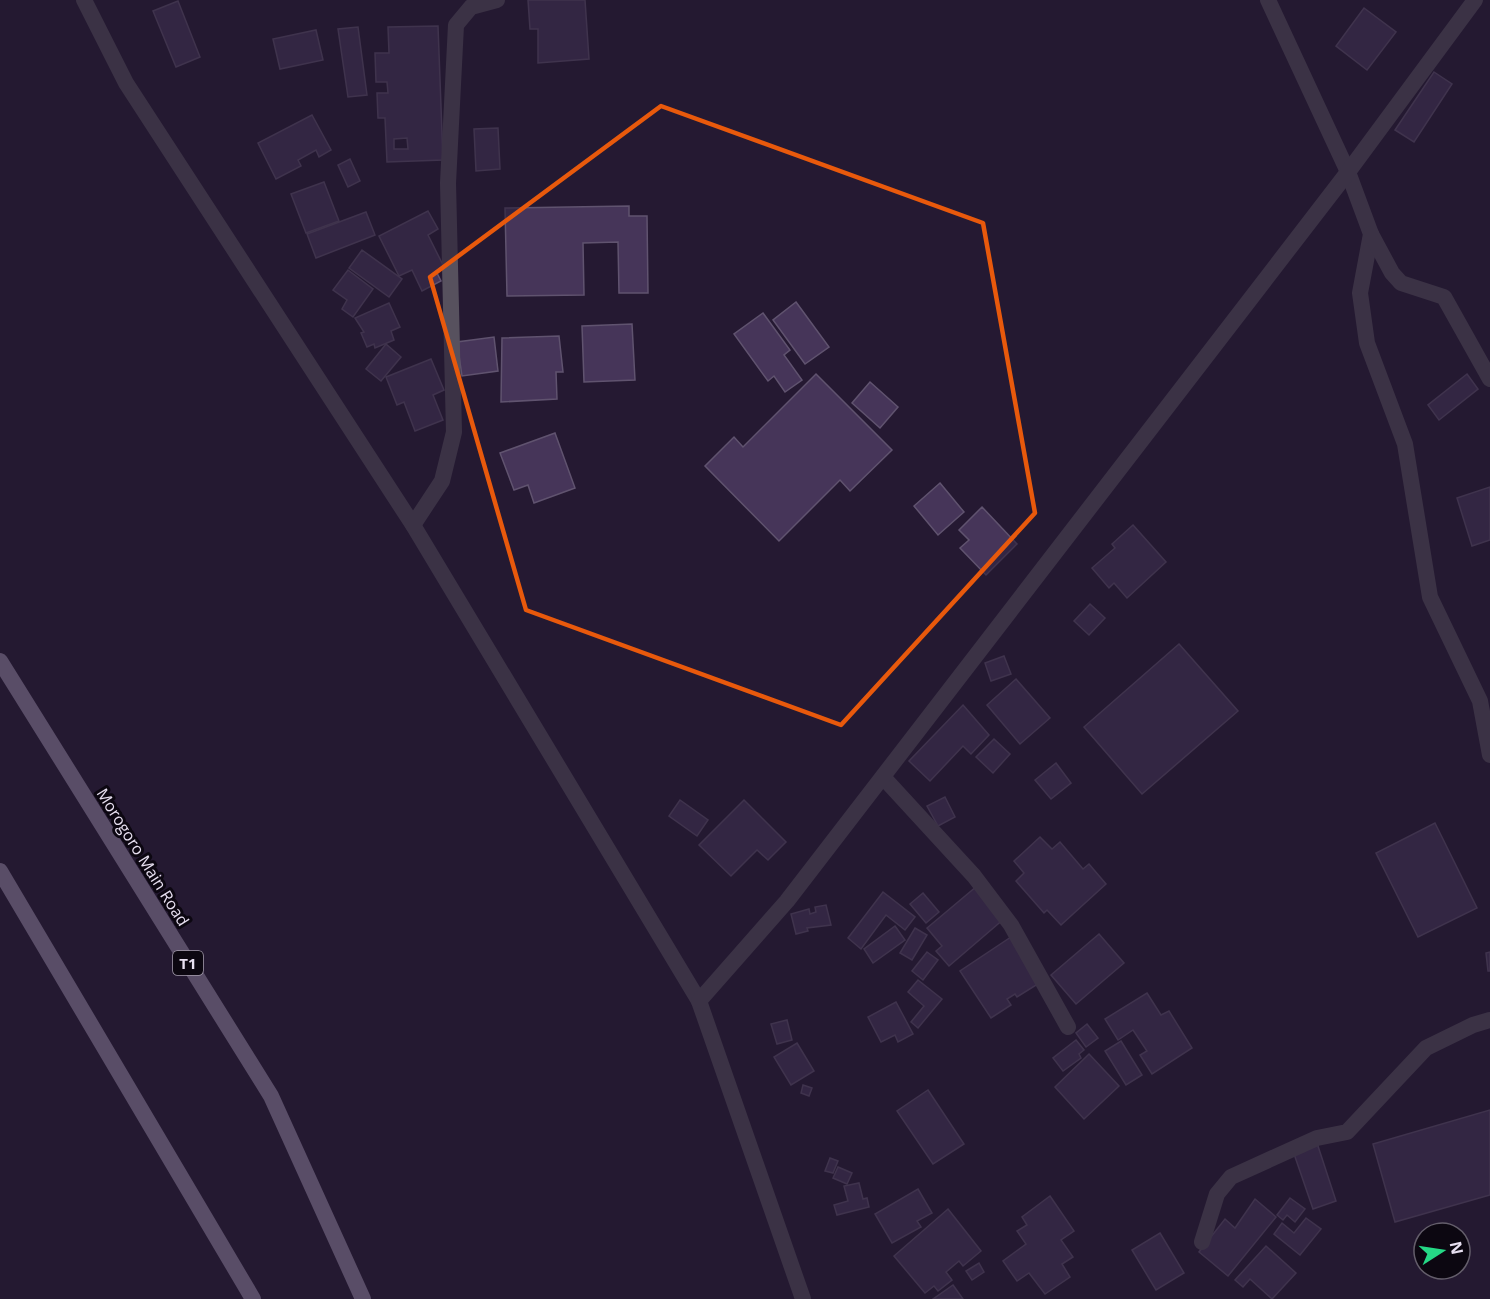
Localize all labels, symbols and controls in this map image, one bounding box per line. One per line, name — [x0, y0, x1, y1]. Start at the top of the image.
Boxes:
street label: Morogoro Main Road — [92, 784, 194, 930]
road number: T1 — [173, 951, 203, 975]
north arrow — [1412, 1221, 1472, 1281]
text: N — [1445, 1239, 1469, 1257]

